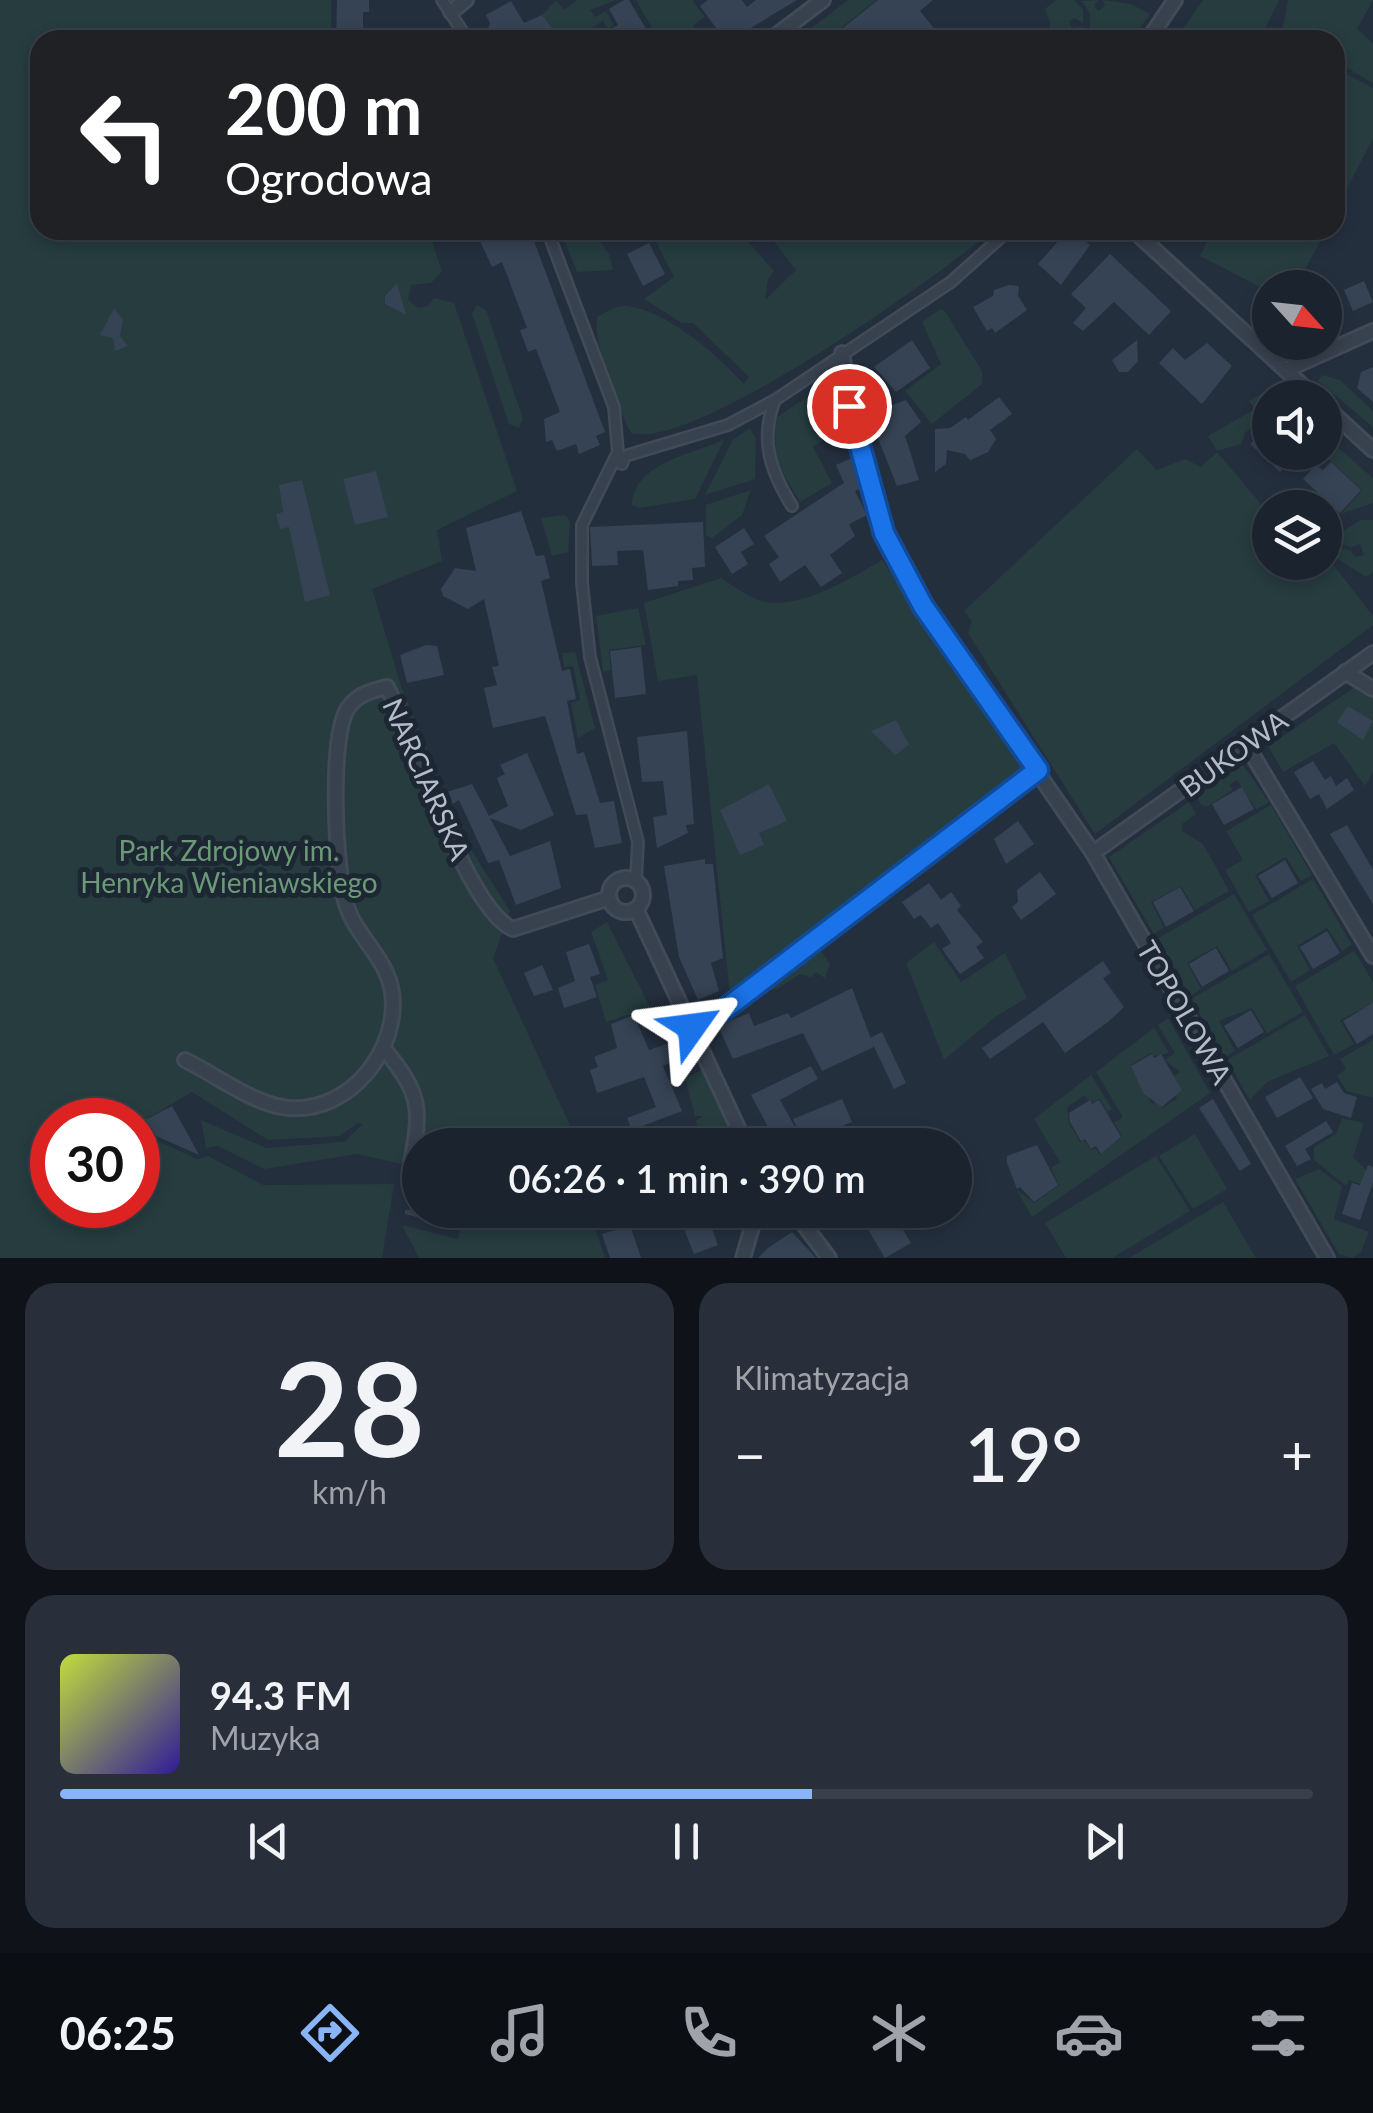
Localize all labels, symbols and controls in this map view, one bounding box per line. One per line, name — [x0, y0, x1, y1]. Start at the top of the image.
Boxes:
text: 200 m — [225, 66, 422, 150]
icon: left — [60, 70, 190, 200]
text: Ogrodowa — [225, 151, 433, 205]
north arrow — [1252, 270, 1342, 360]
map controls — [1252, 270, 1342, 580]
pin — [807, 364, 892, 449]
icon: arrive — [822, 379, 877, 434]
button: sound — [1252, 380, 1342, 470]
button: layers — [1252, 490, 1342, 580]
street label: NARCIARSKA — [376, 693, 478, 865]
street label: BUKOWA — [1172, 703, 1294, 803]
park label: Park Zdrojowy im. Henryka Wieniawskiego — [80, 833, 378, 899]
street label: TOPOLOWA — [1130, 934, 1240, 1090]
position arrow — [640, 975, 744, 1079]
speed limit sign: 30 — [30, 1098, 160, 1228]
text: 06:26 · 1 min · 390 m — [509, 1155, 865, 1201]
text: 28 — [274, 1329, 425, 1485]
text: Klimatyzacja — [734, 1358, 910, 1397]
text: 19° — [964, 1408, 1083, 1498]
text: − — [734, 1421, 766, 1487]
text: + — [1281, 1421, 1313, 1487]
text: km/h — [312, 1472, 387, 1511]
text: 94.3 FM — [210, 1672, 352, 1718]
text: Muzyka — [210, 1718, 320, 1757]
icon: previous — [241, 1814, 296, 1869]
icon: pause — [659, 1814, 714, 1869]
icon: next — [1077, 1814, 1132, 1869]
icon: directions — [295, 1998, 365, 2068]
icon: music — [485, 1998, 555, 2068]
icon: phone — [674, 1998, 744, 2068]
icon: climate — [864, 1998, 934, 2068]
icon: car — [1054, 1998, 1124, 2068]
icon: filters — [1243, 1998, 1313, 2068]
text: 06:25 — [60, 2006, 176, 2060]

